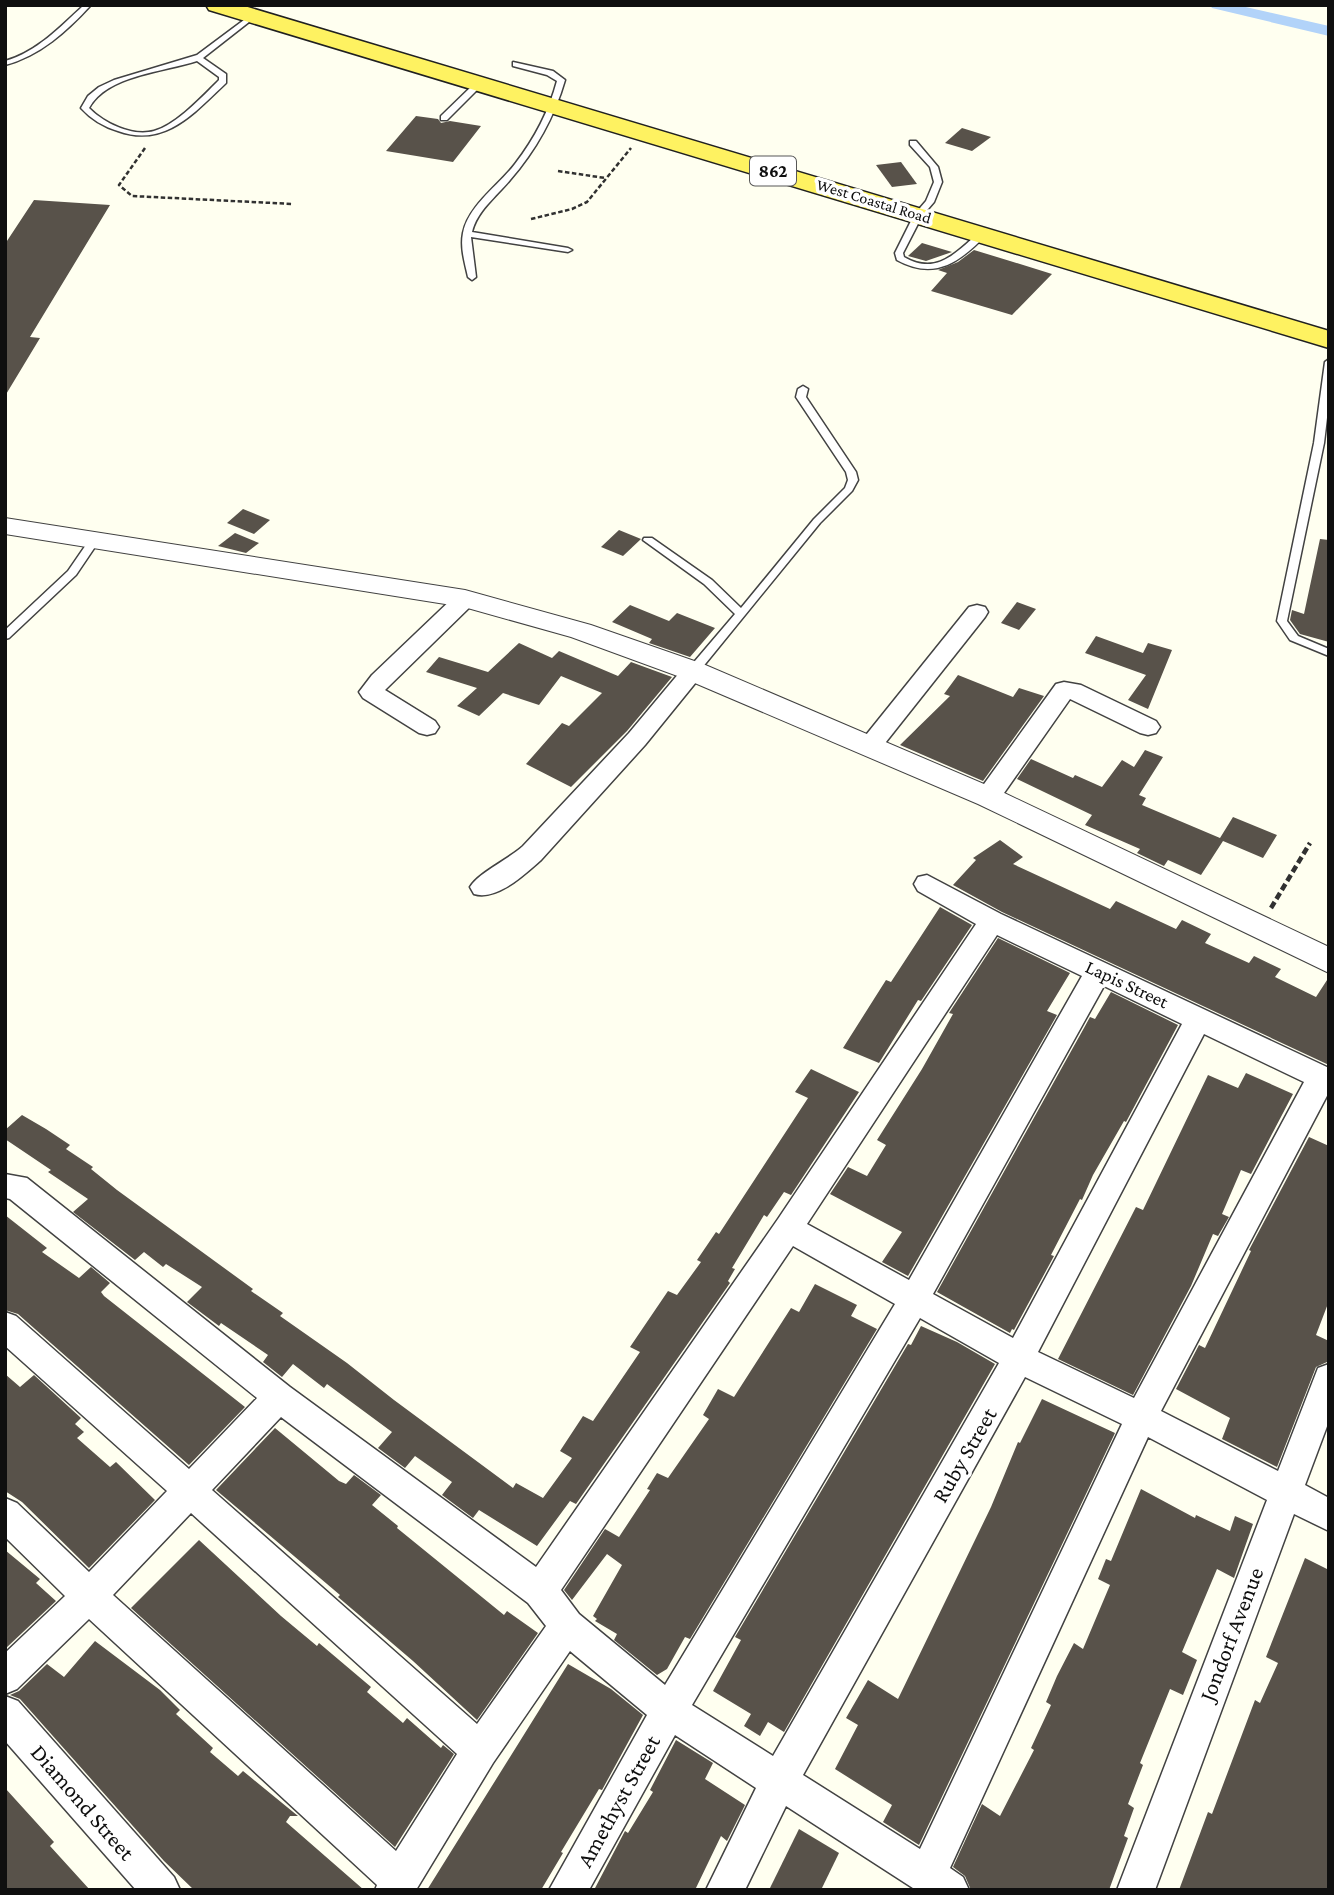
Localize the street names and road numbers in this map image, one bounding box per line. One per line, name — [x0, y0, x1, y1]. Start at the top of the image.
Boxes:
road number: 862 — [750, 156, 796, 186]
street label: West Coastal Road — [815, 175, 934, 227]
street label: Lapis Street — [1082, 956, 1172, 1013]
street label: Ruby Street — [926, 1403, 1002, 1507]
street label: Jondorf Avenue — [1193, 1563, 1268, 1706]
street label: Amethyst Street — [571, 1730, 665, 1872]
street label: Diamond Street — [26, 1739, 140, 1865]

